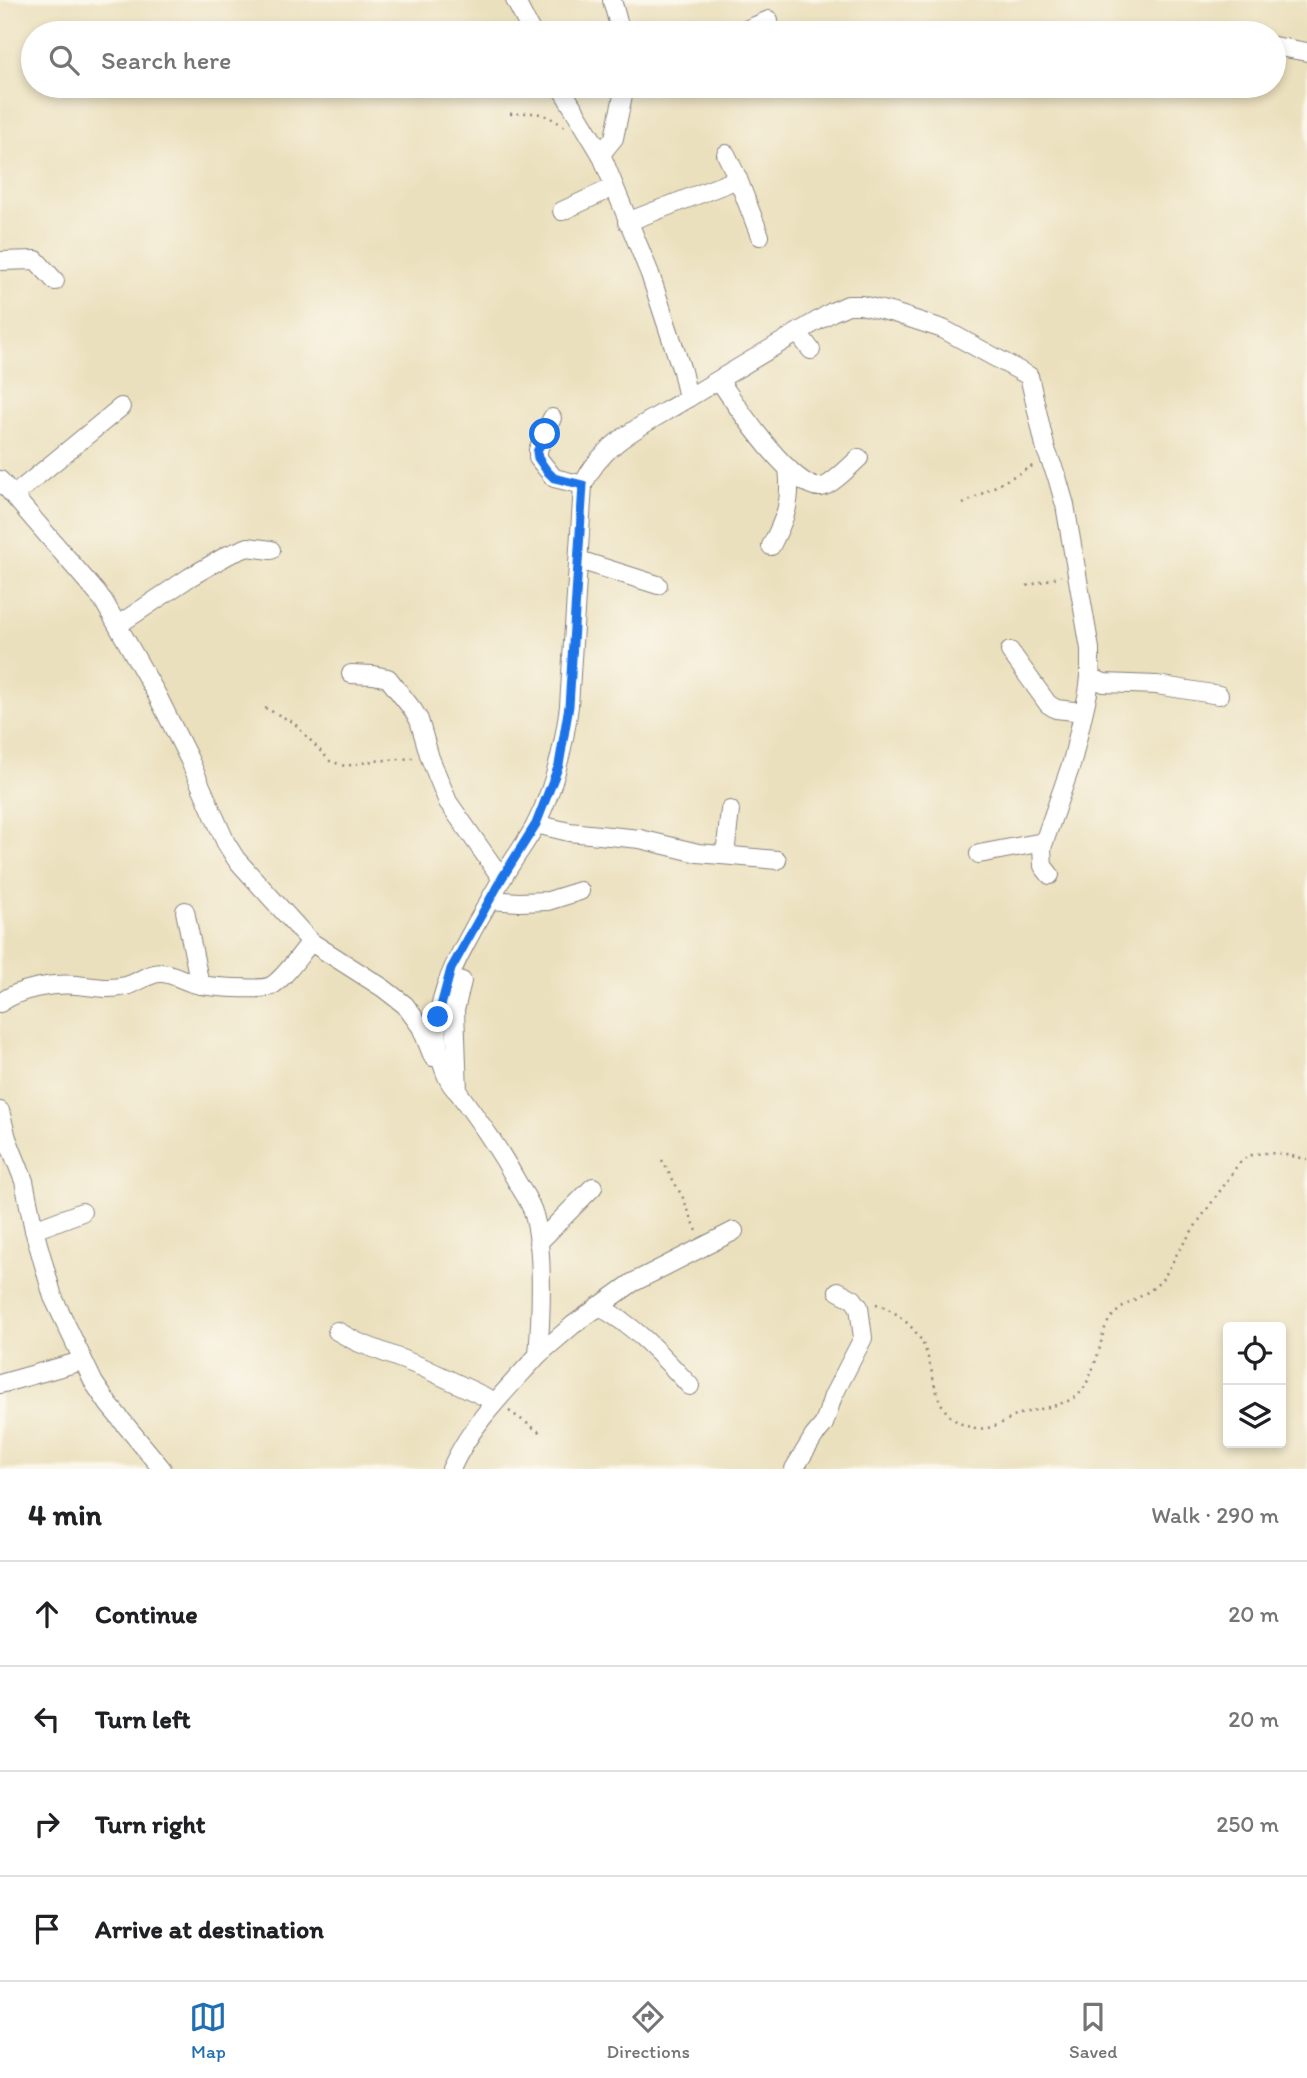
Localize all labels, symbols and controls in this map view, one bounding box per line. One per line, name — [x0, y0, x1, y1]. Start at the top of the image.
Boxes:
search box — [21, 21, 1286, 98]
icon: search — [45, 41, 83, 79]
text: Search here — [101, 44, 231, 76]
route start — [529, 418, 560, 449]
route end — [422, 1001, 453, 1032]
map controls — [1223, 1322, 1286, 1448]
button: locate — [1223, 1322, 1286, 1385]
button: layers — [1223, 1385, 1286, 1448]
text: 4 min — [28, 1496, 102, 1533]
text: Walk · 290 m — [1151, 1501, 1279, 1529]
icon: ahead — [28, 1595, 66, 1633]
text: Continue — [95, 1598, 198, 1630]
text: 20 m — [1228, 1600, 1279, 1628]
icon: left — [28, 1700, 66, 1738]
text: Turn left — [95, 1703, 191, 1735]
text: 20 m — [1228, 1705, 1279, 1733]
icon: right — [28, 1805, 66, 1843]
text: Turn right — [95, 1808, 206, 1840]
text: 250 m — [1216, 1810, 1279, 1838]
icon: arrive — [28, 1910, 66, 1948]
text: Arrive at destination — [95, 1913, 324, 1945]
tab: Map — [189, 1998, 227, 2063]
tab: Directions — [606, 1998, 690, 2063]
tab: Saved — [1069, 1998, 1117, 2063]

